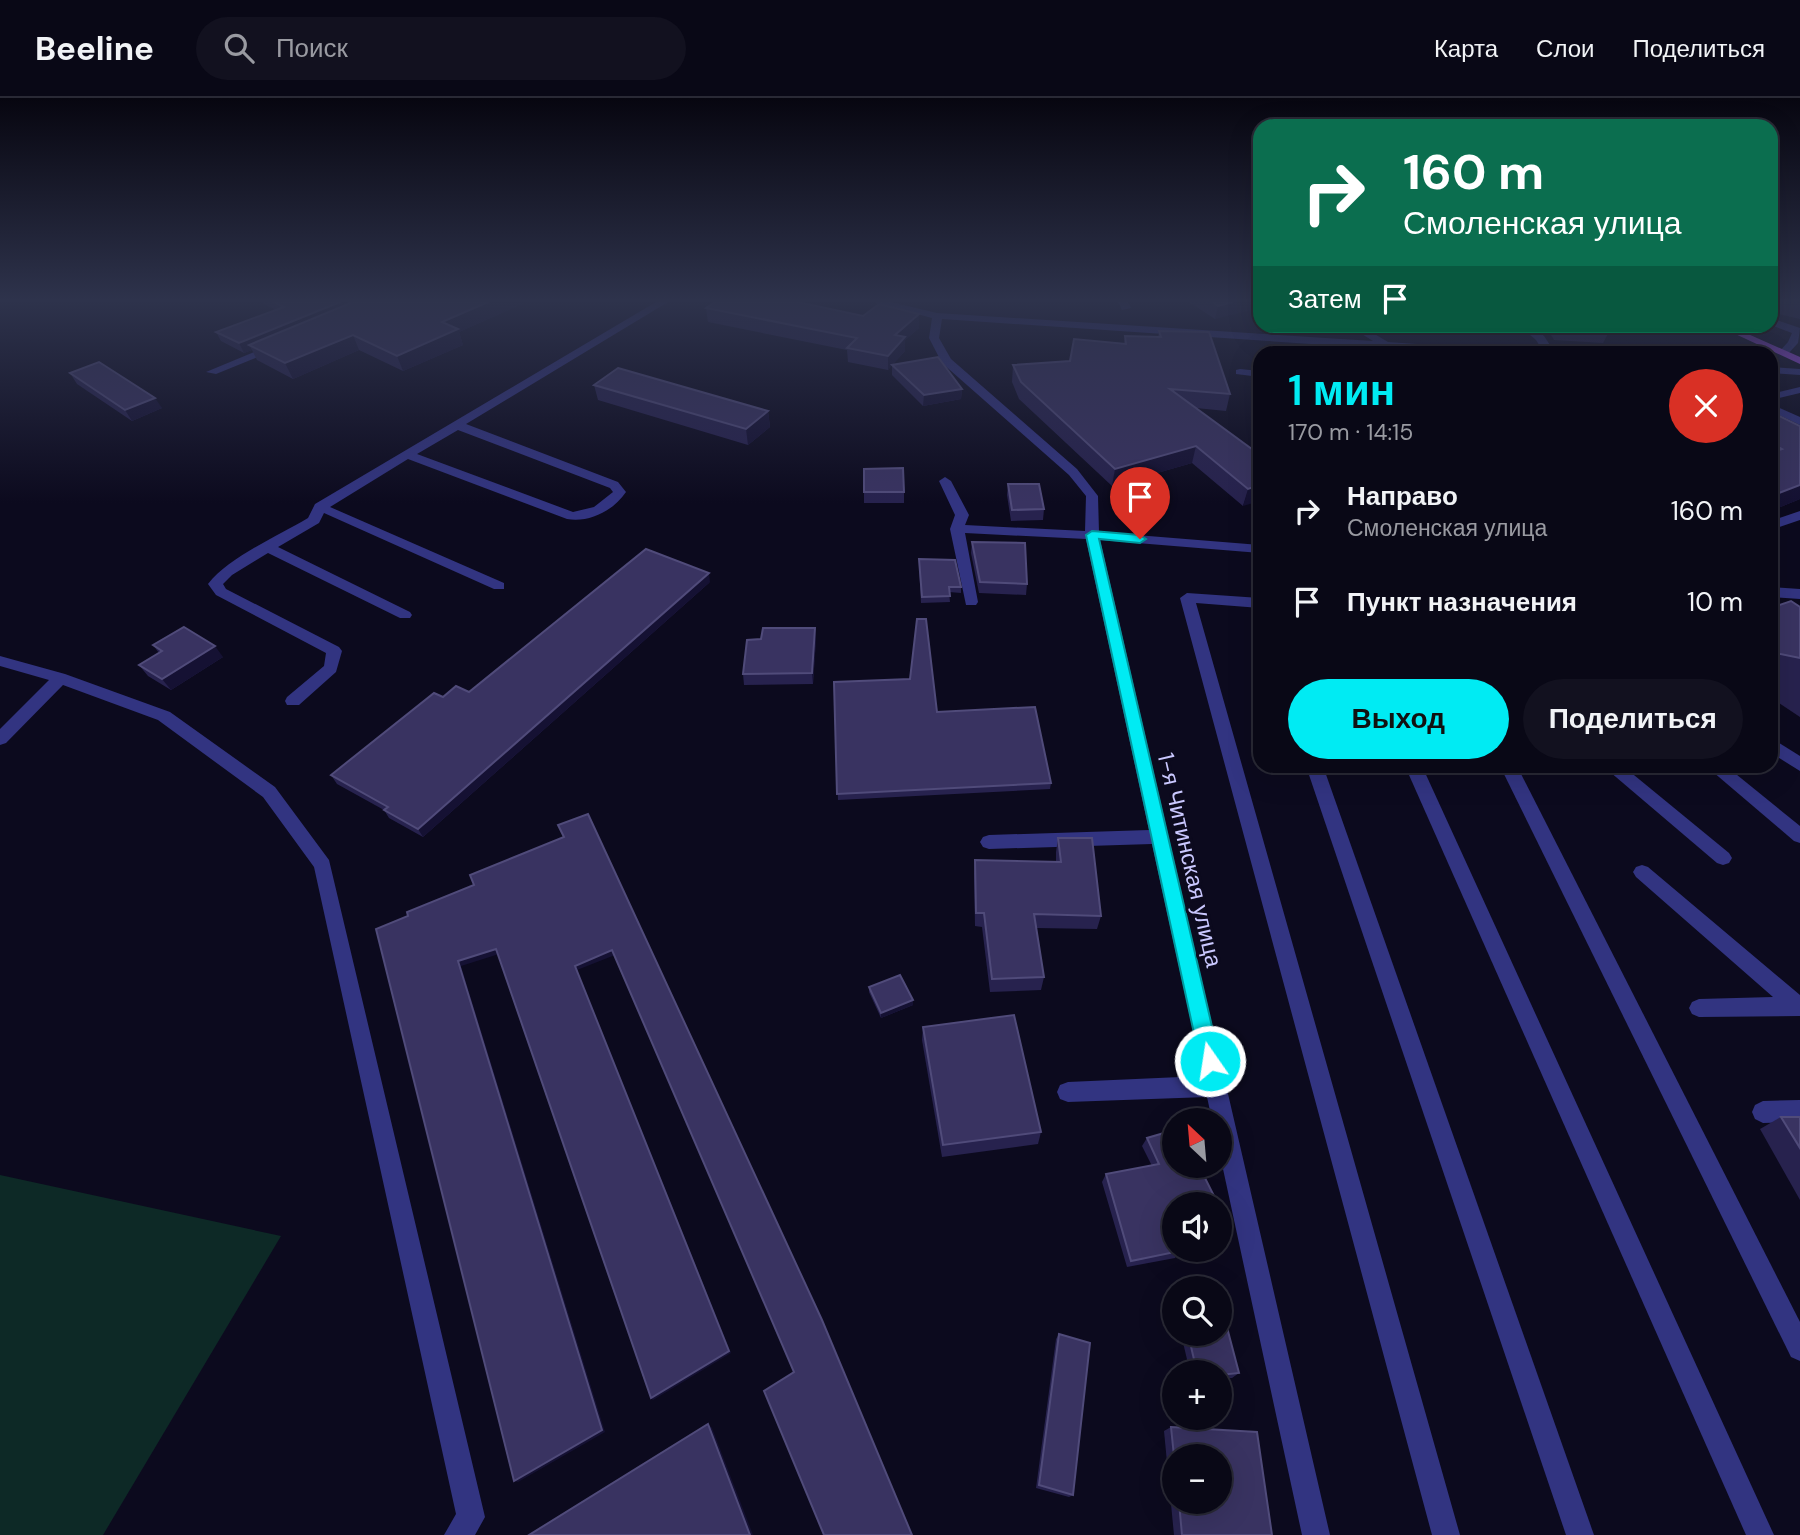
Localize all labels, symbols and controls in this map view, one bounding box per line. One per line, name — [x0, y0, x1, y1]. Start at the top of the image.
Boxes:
search box — [196, 17, 686, 80]
text: Beeline — [35, 27, 154, 70]
icon: search — [220, 29, 258, 67]
text: Поиск — [276, 31, 348, 65]
text: Карта — [1434, 33, 1498, 64]
text: Слои — [1536, 33, 1594, 64]
text: Поделиться — [1632, 33, 1765, 64]
text: 160 m — [1403, 140, 1544, 204]
icon: right — [1288, 147, 1379, 238]
text: Смоленская улица — [1403, 202, 1682, 244]
icon: arrive — [1376, 280, 1414, 318]
text: Затем — [1288, 282, 1362, 316]
text: 1 мин — [1288, 363, 1395, 418]
button: close — [1669, 369, 1743, 443]
text: 170 m · 14:15 — [1288, 417, 1413, 447]
pin — [1110, 467, 1170, 539]
icon: arrive — [1121, 478, 1159, 516]
text: Направо — [1347, 479, 1458, 513]
icon: right — [1288, 492, 1326, 530]
text: 160 m — [1671, 494, 1743, 528]
text: Смоленская улица — [1347, 513, 1547, 543]
icon: arrive — [1288, 583, 1326, 621]
text: Пункт назначения — [1347, 585, 1577, 619]
text: 10 m — [1687, 585, 1743, 619]
button: Выход — [1288, 679, 1509, 759]
button: Поделиться — [1523, 679, 1743, 759]
street label: 1-я Читинская улица — [1151, 750, 1229, 970]
position arrow — [1173, 1024, 1247, 1098]
north arrow — [1162, 1108, 1232, 1178]
map controls — [1162, 1108, 1232, 1514]
button: sound — [1162, 1192, 1232, 1262]
button: search — [1162, 1276, 1232, 1346]
button: + — [1162, 1360, 1232, 1430]
button: − — [1162, 1444, 1232, 1514]

